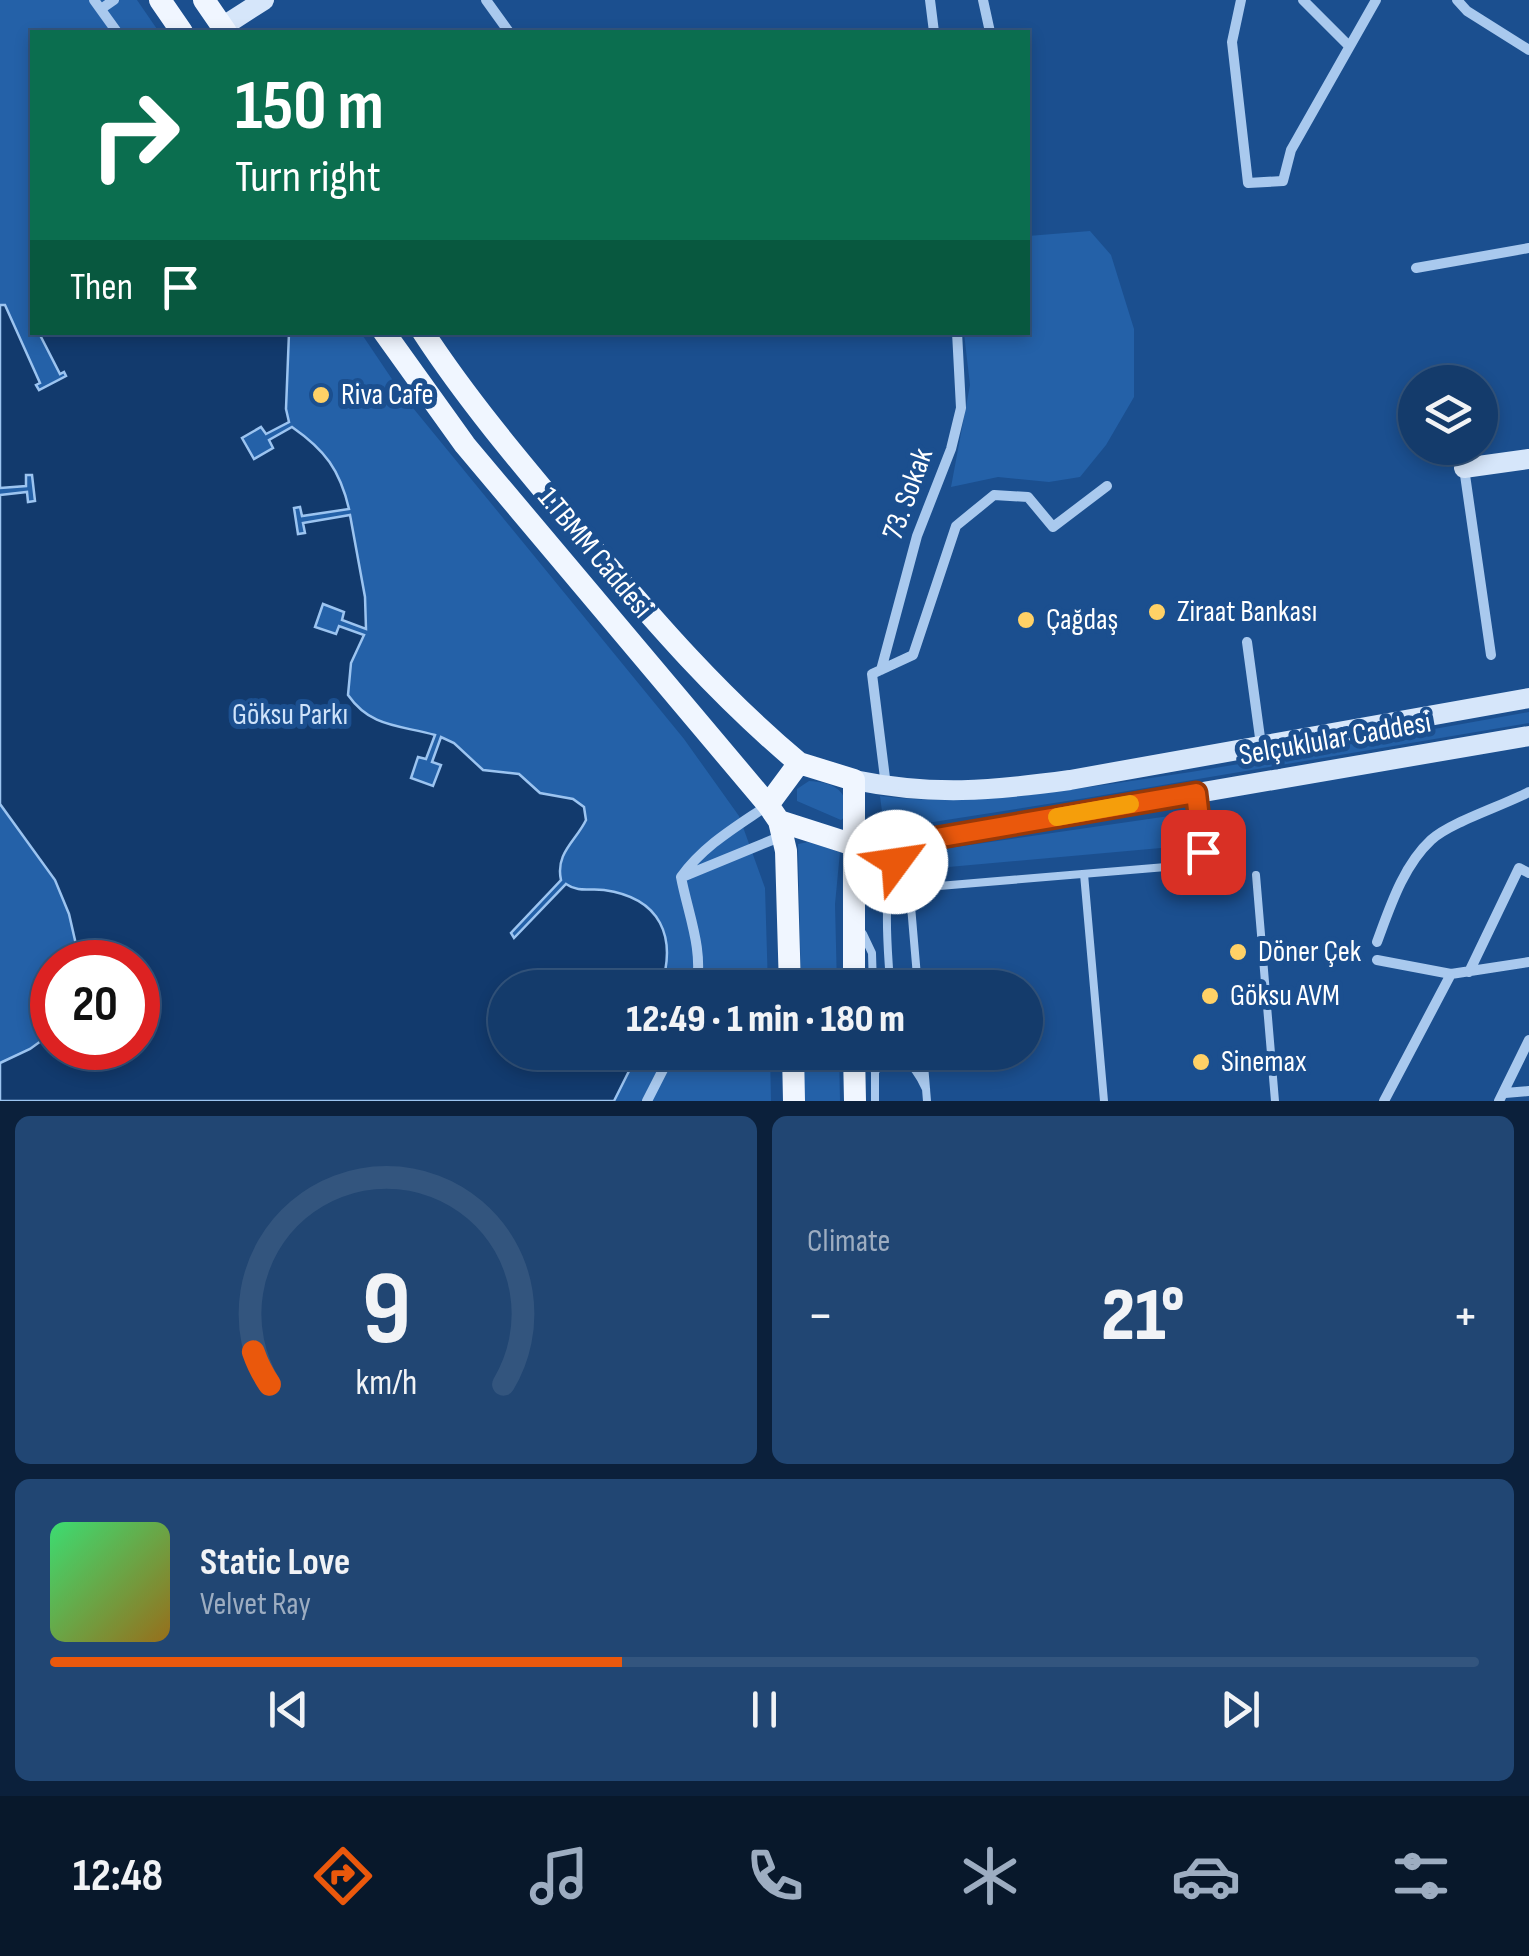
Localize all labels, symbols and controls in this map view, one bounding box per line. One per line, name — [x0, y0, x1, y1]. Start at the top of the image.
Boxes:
text: 150 m — [235, 65, 384, 149]
icon: right — [70, 70, 200, 200]
text: Turn right — [235, 150, 381, 205]
icon: arrive — [153, 260, 208, 315]
text: Then — [70, 265, 133, 310]
map controls — [1398, 365, 1498, 465]
button: layers — [1398, 365, 1498, 465]
place label: Riva Cafe — [341, 377, 434, 413]
marker: Riva Cafe — [310, 384, 332, 406]
street label: 73. Sokak — [875, 443, 941, 545]
street label: 1.TBMM Caddesi — [530, 480, 660, 626]
place label: Ziraat Bankası — [1177, 594, 1317, 630]
marker: Ziraat Bankası — [1146, 601, 1168, 623]
place label: Çağdaş — [1046, 602, 1118, 638]
marker: Çağdaş — [1015, 609, 1037, 631]
park label: Göksu Parkı — [232, 697, 348, 733]
street label: Selçuklular Caddesi — [1236, 704, 1434, 774]
position arrow — [844, 810, 948, 914]
pin — [1161, 810, 1246, 895]
icon: arrive — [1176, 825, 1231, 880]
place label: Döner Çek — [1258, 934, 1362, 970]
speed limit sign: 20 — [30, 940, 160, 1070]
marker: Döner Çek — [1227, 941, 1249, 963]
place label: Göksu AVM — [1230, 978, 1340, 1014]
marker: Göksu AVM — [1199, 985, 1221, 1007]
text: 12:49 · 1 min · 180 m — [626, 997, 905, 1042]
place label: Sinemax — [1221, 1044, 1306, 1080]
marker: Sinemax — [1190, 1051, 1212, 1073]
text: Climate — [807, 1222, 890, 1261]
text: 9 — [361, 1248, 411, 1373]
text: 21° — [1101, 1271, 1185, 1362]
text: − — [807, 1283, 834, 1350]
text: + — [1452, 1283, 1479, 1350]
text: km/h — [355, 1362, 417, 1405]
text: Static Love — [200, 1540, 350, 1585]
text: Velvet Ray — [200, 1585, 311, 1624]
icon: previous — [261, 1682, 316, 1737]
icon: pause — [737, 1682, 792, 1737]
icon: next — [1213, 1682, 1268, 1737]
icon: directions — [308, 1841, 378, 1911]
icon: music — [524, 1841, 594, 1911]
icon: phone — [740, 1841, 810, 1911]
icon: climate — [955, 1841, 1025, 1911]
icon: car — [1171, 1841, 1241, 1911]
icon: filters — [1386, 1841, 1456, 1911]
text: 12:48 — [73, 1849, 163, 1904]

